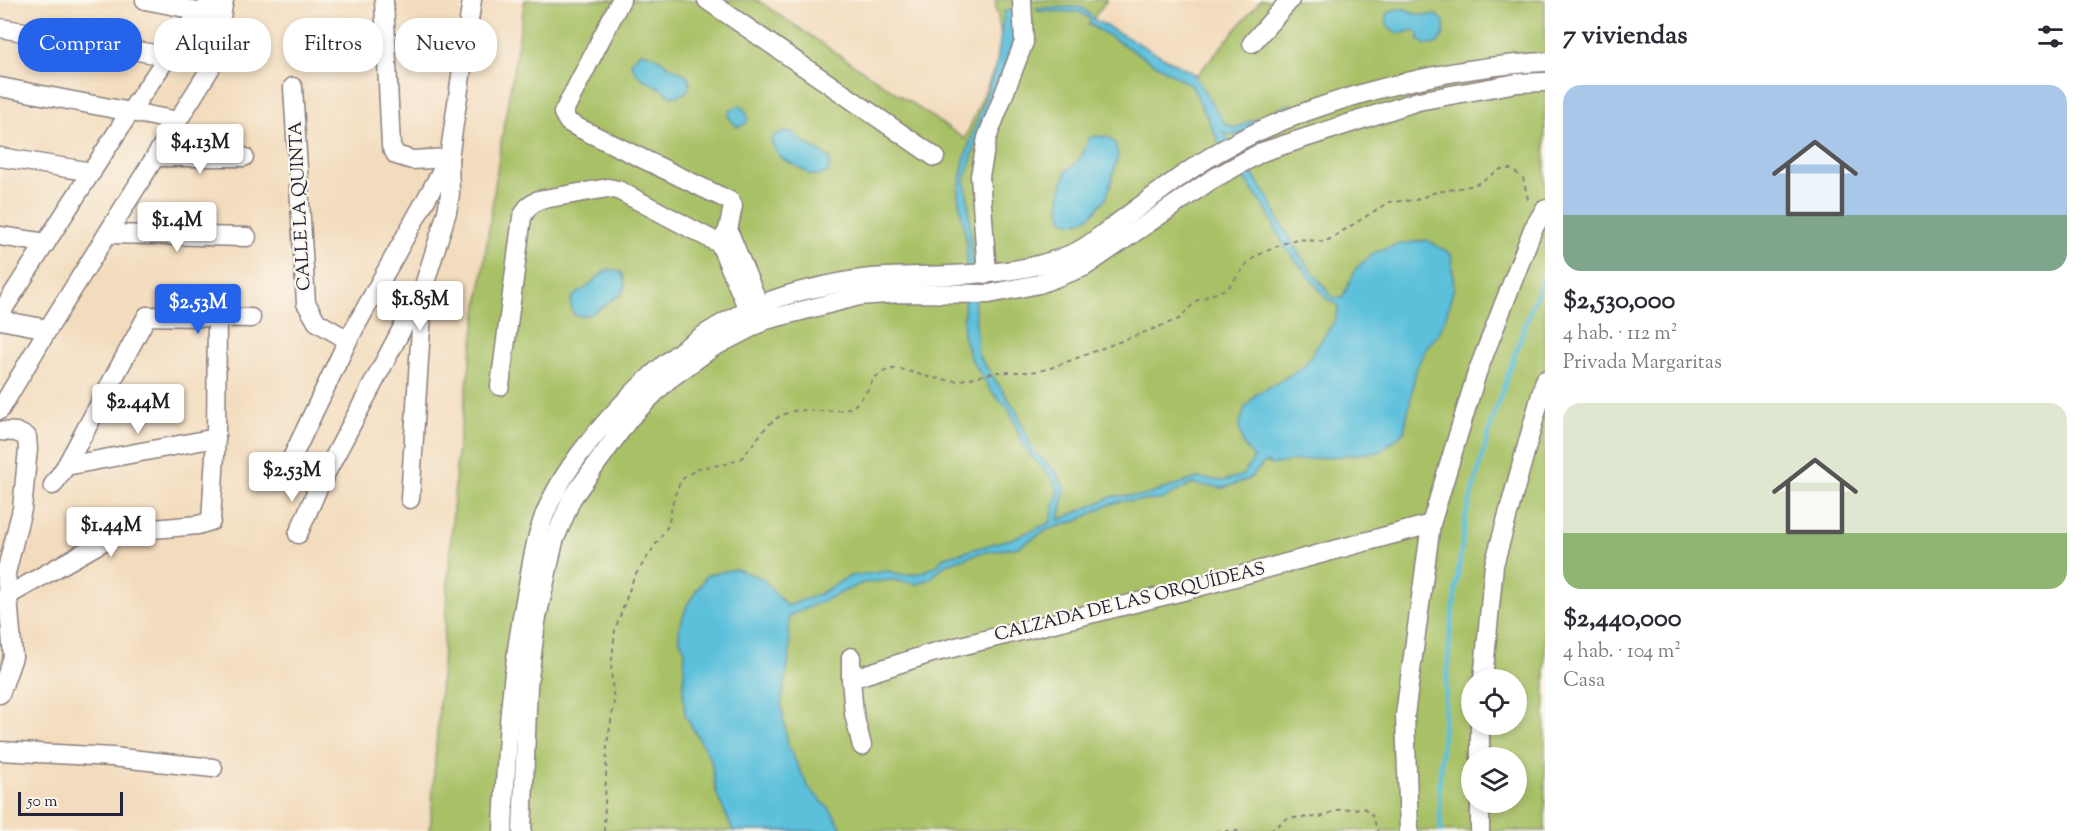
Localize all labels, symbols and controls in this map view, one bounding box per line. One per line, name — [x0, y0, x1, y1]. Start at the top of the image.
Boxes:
chip: Comprar — [18, 18, 142, 72]
chip: Alquilar — [154, 18, 271, 72]
chip: Filtros — [283, 18, 383, 72]
chip: Nuevo — [395, 18, 497, 72]
text: 7 viviendas — [1563, 18, 1687, 55]
icon: filters — [2034, 20, 2067, 53]
street label: CALLE LA QUINTA — [284, 120, 318, 291]
pin: $4.13M — [151, 124, 249, 175]
icon: home — [1761, 124, 1869, 232]
text: $4.13M — [170, 129, 230, 158]
pin: $1.4M — [135, 202, 219, 253]
text: $1.4M — [152, 207, 202, 236]
pin: $1.85M — [371, 281, 469, 332]
text: $2,530,000 — [1563, 283, 1675, 320]
pin: $2.53M — [149, 284, 247, 335]
text: $1.85M — [391, 286, 449, 315]
text: $2.53M — [169, 289, 227, 318]
text: 4 hab. · 112 m² — [1563, 320, 1678, 349]
text: Privada Margaritas — [1563, 349, 1722, 378]
pin: $2.44M — [89, 384, 187, 435]
text: $2.44M — [106, 389, 170, 418]
icon: home — [1761, 442, 1869, 550]
pin: $2.53M — [243, 452, 341, 503]
text: $2.53M — [263, 457, 321, 486]
pin: $1.44M — [62, 507, 160, 558]
text: $1.44M — [80, 512, 142, 541]
street label: CALZADA DE LAS ORQUÍDEAS — [992, 557, 1268, 649]
text: $2,440,000 — [1563, 601, 1682, 638]
text: 4 hab. · 104 m² — [1563, 638, 1681, 667]
text: Casa — [1563, 667, 1605, 696]
map controls — [1461, 669, 1527, 813]
button: locate — [1461, 669, 1527, 735]
button: layers — [1461, 747, 1527, 813]
scale bar — [18, 789, 123, 816]
text: 50 m — [27, 791, 58, 814]

